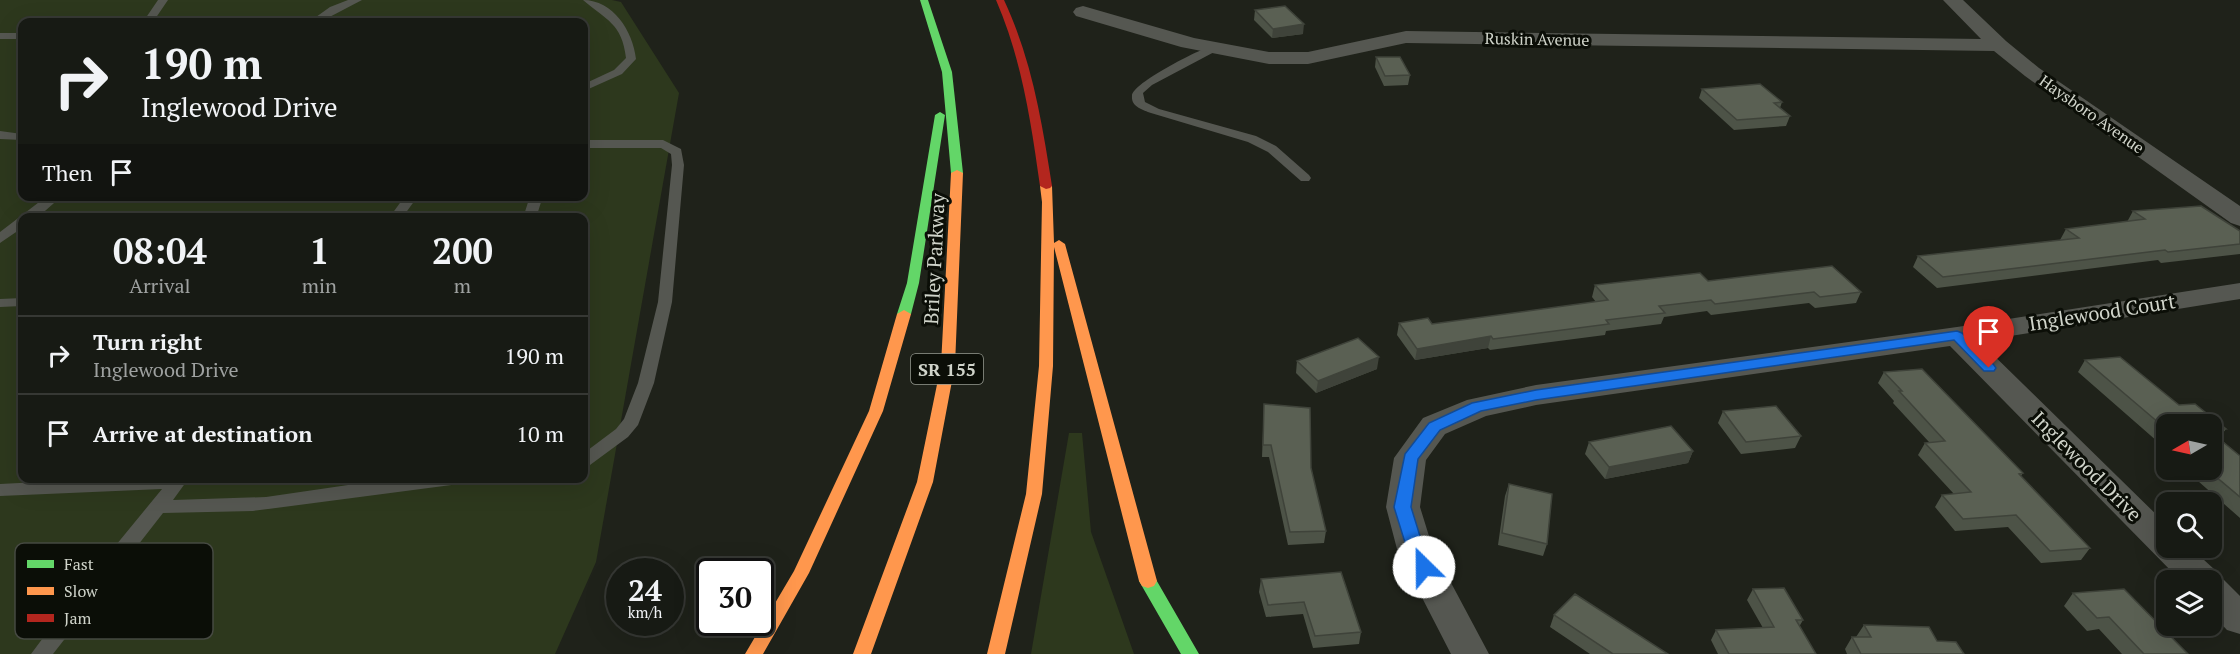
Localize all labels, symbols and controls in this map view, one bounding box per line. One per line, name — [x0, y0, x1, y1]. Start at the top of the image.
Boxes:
street label: Ruskin Avenue — [1484, 27, 1590, 51]
text: 190 m — [141, 35, 262, 91]
icon: right — [42, 42, 120, 120]
street label: Haysboro Avenue — [2035, 70, 2149, 158]
text: Inglewood Drive — [141, 89, 338, 125]
icon: arrive — [105, 156, 138, 189]
text: Then — [42, 158, 93, 187]
street label: Briley Parkway — [917, 192, 951, 325]
text: 08:04 — [113, 227, 207, 274]
text: 1 — [309, 227, 330, 274]
text: 200 — [432, 227, 493, 274]
text: Arrival — [129, 272, 191, 299]
text: min — [302, 272, 337, 299]
text: m — [454, 272, 471, 299]
street label: Inglewood Court — [2027, 287, 2178, 337]
pin — [1963, 306, 2014, 368]
icon: arrive — [1972, 315, 2005, 348]
text: Turn right — [93, 327, 202, 356]
icon: right — [42, 339, 75, 372]
text: 190 m — [504, 341, 564, 370]
road number: SR 155 — [911, 354, 983, 384]
text: Inglewood Drive — [93, 356, 239, 383]
street label: Inglewood Drive — [2026, 405, 2148, 527]
north arrow — [2156, 414, 2222, 480]
map controls — [2156, 414, 2222, 636]
icon: arrive — [42, 417, 75, 450]
text: Arrive at destination — [93, 419, 312, 448]
text: 10 m — [516, 419, 564, 448]
button: search — [2156, 492, 2222, 558]
position arrow — [1392, 535, 1456, 599]
legend — [15, 543, 213, 639]
text: Fast — [64, 553, 94, 575]
speed limit sign: 30 — [696, 558, 774, 636]
text: 24 — [628, 570, 662, 610]
button: layers — [2156, 570, 2222, 636]
text: Slow — [64, 580, 98, 602]
text: km/h — [628, 602, 662, 622]
text: Jam — [64, 607, 92, 629]

